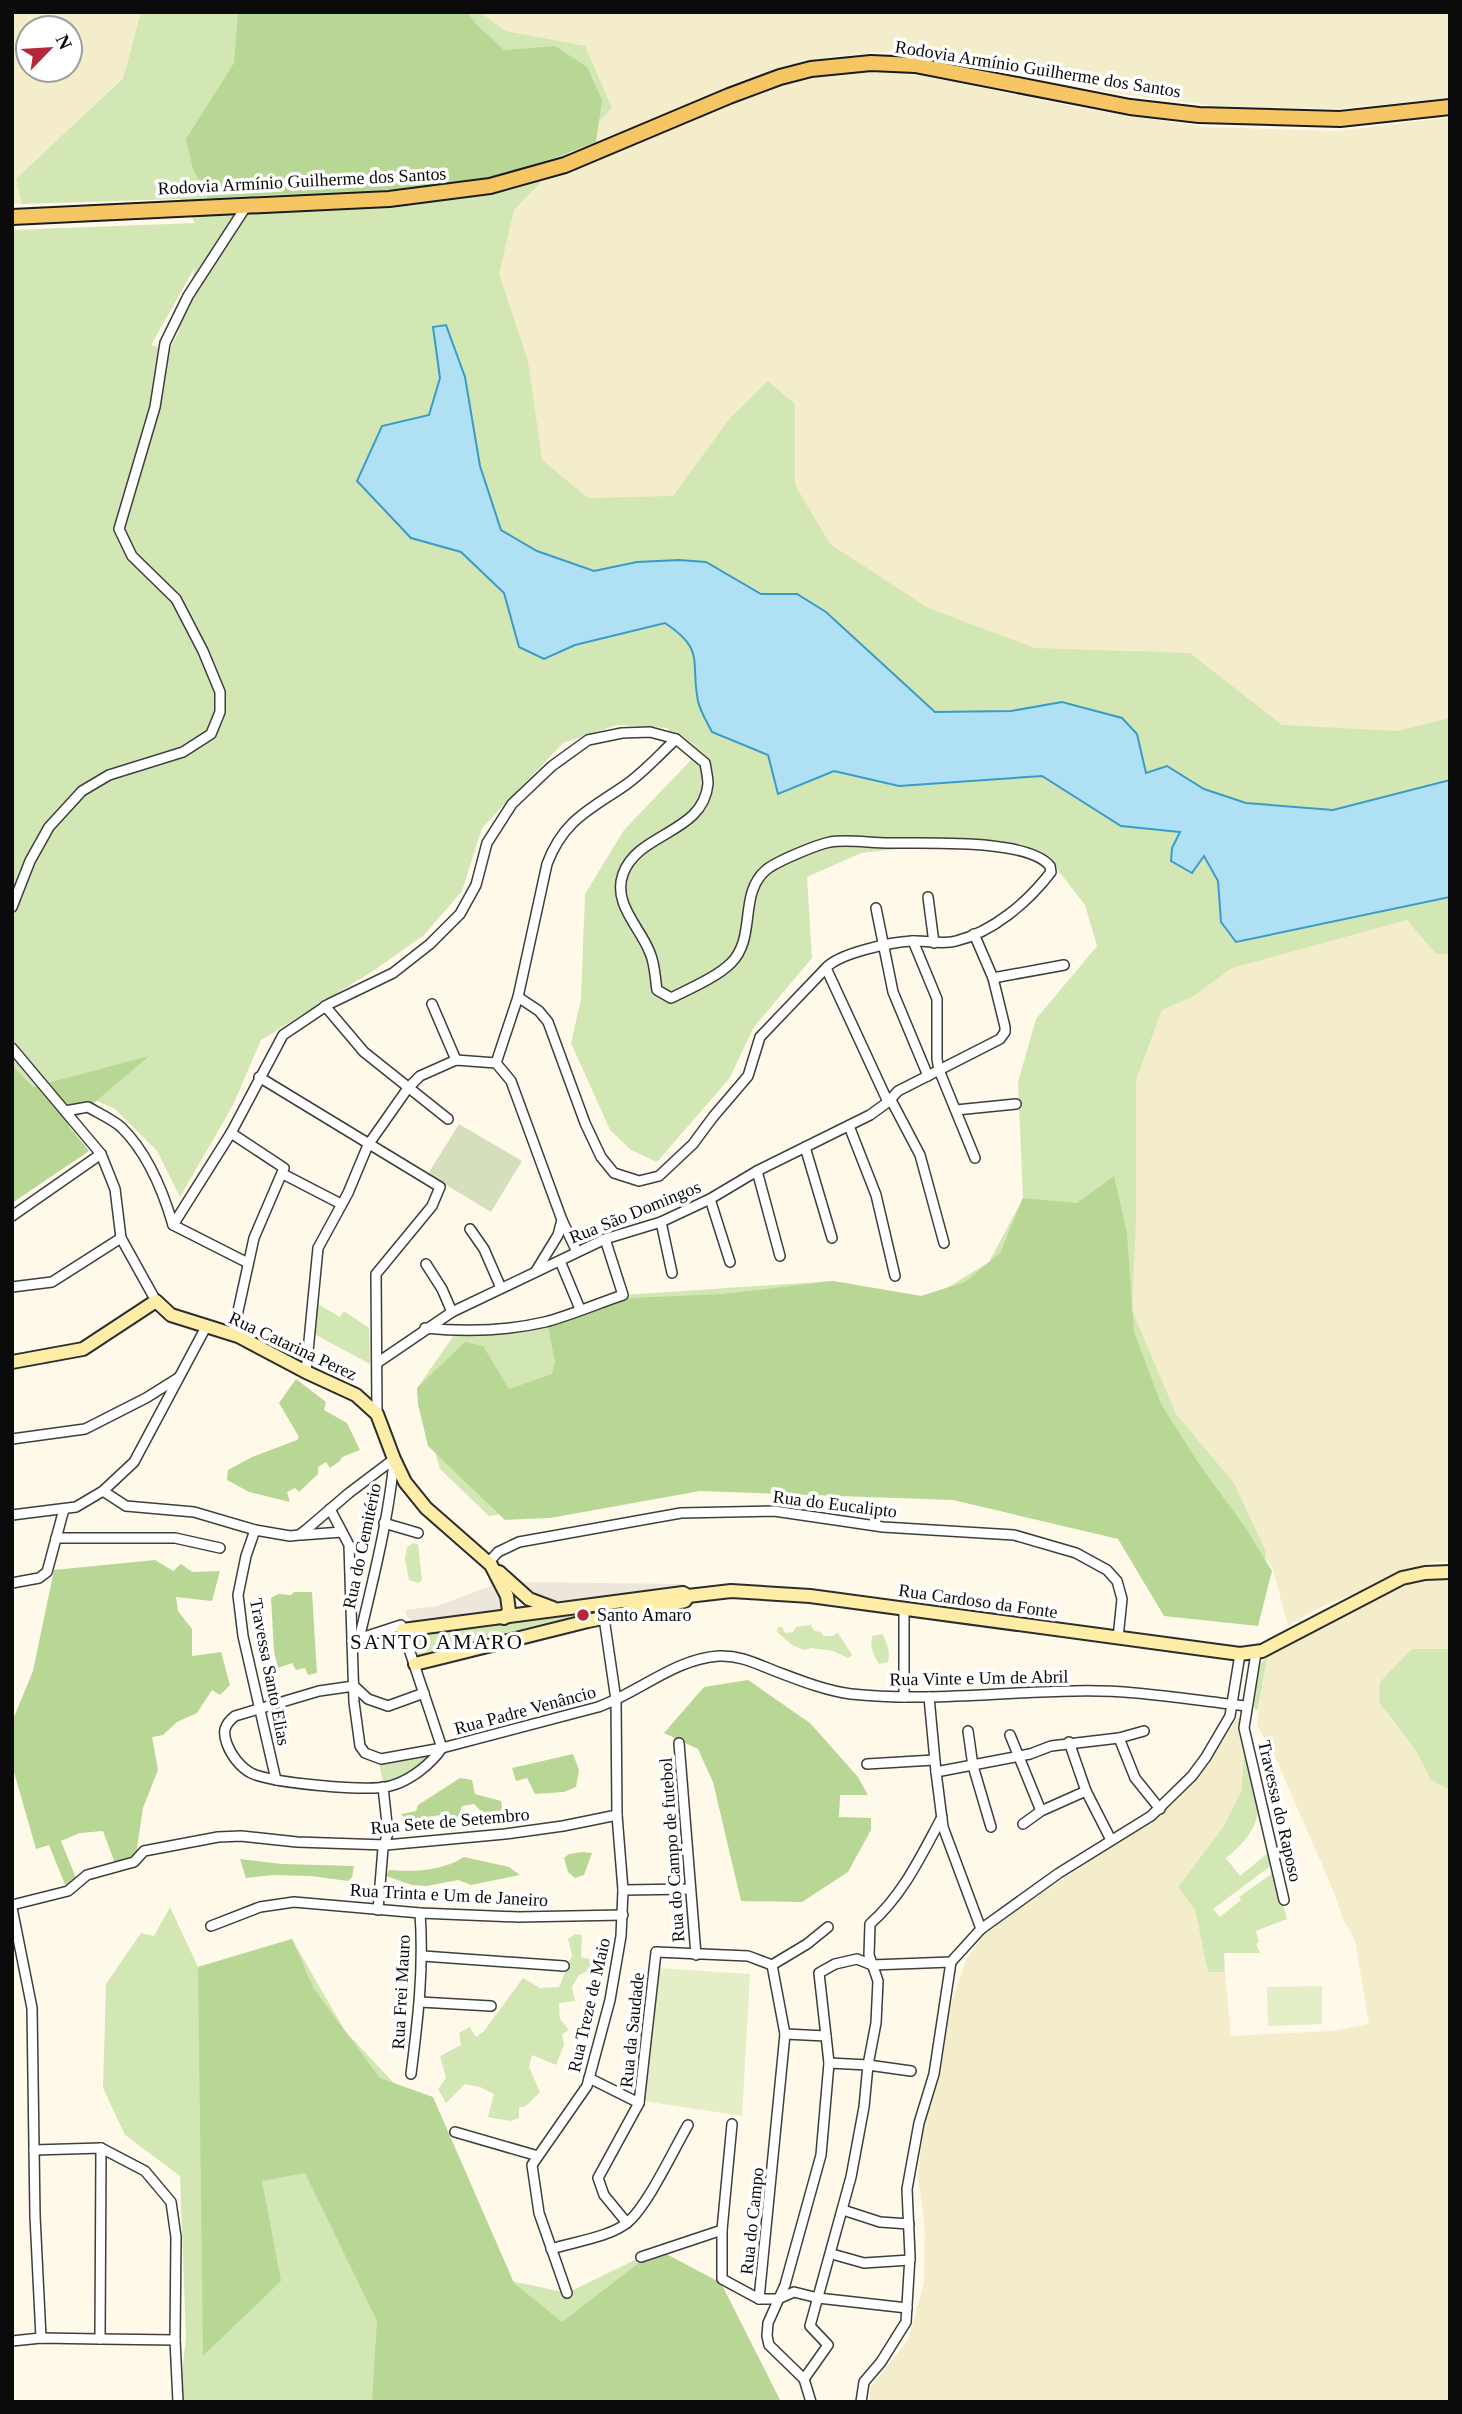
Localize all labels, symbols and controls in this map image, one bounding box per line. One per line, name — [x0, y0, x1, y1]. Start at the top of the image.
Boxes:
north arrow — [14, 14, 84, 84]
text: N — [52, 31, 76, 53]
street label: Rodovia Armínio Guilherme dos Santos — [894, 37, 1182, 101]
street label: Rodovia Armínio Guilherme dos Santos — [157, 163, 447, 199]
street label: Rua São Domingos — [566, 1177, 704, 1247]
street label: Rua Catarina Perez — [226, 1308, 360, 1384]
street label: Rua do Cemitério — [339, 1481, 385, 1611]
street label: Rua do Eucalipto — [772, 1486, 898, 1522]
street label: Rua Cardoso da Fonte — [897, 1580, 1059, 1622]
street label: Travessa Santo Elias — [246, 1597, 294, 1747]
place label: Santo Amaro — [597, 1605, 692, 1625]
marker: Santo Amaro — [575, 1607, 591, 1623]
district label: SANTO AMARO — [350, 1630, 524, 1654]
street label: Rua Vinte e Um de Abril — [889, 1666, 1069, 1690]
street label: Rua Padre Venâncio — [452, 1681, 598, 1739]
street label: Travessa do Raposo — [1254, 1738, 1306, 1884]
street label: Rua do Campo de futebol — [656, 1757, 688, 1943]
street label: Rua Sete de Setembro — [370, 1804, 530, 1838]
street label: Rua Trinta e Um de Janeiro — [349, 1880, 549, 1910]
street label: Rua Frei Mauro — [388, 1934, 414, 2050]
street label: Rua Treze de Maio — [564, 1936, 614, 2074]
street label: Rua da Saudade — [616, 1971, 648, 2089]
street label: Rua do Campo — [736, 2166, 768, 2276]

